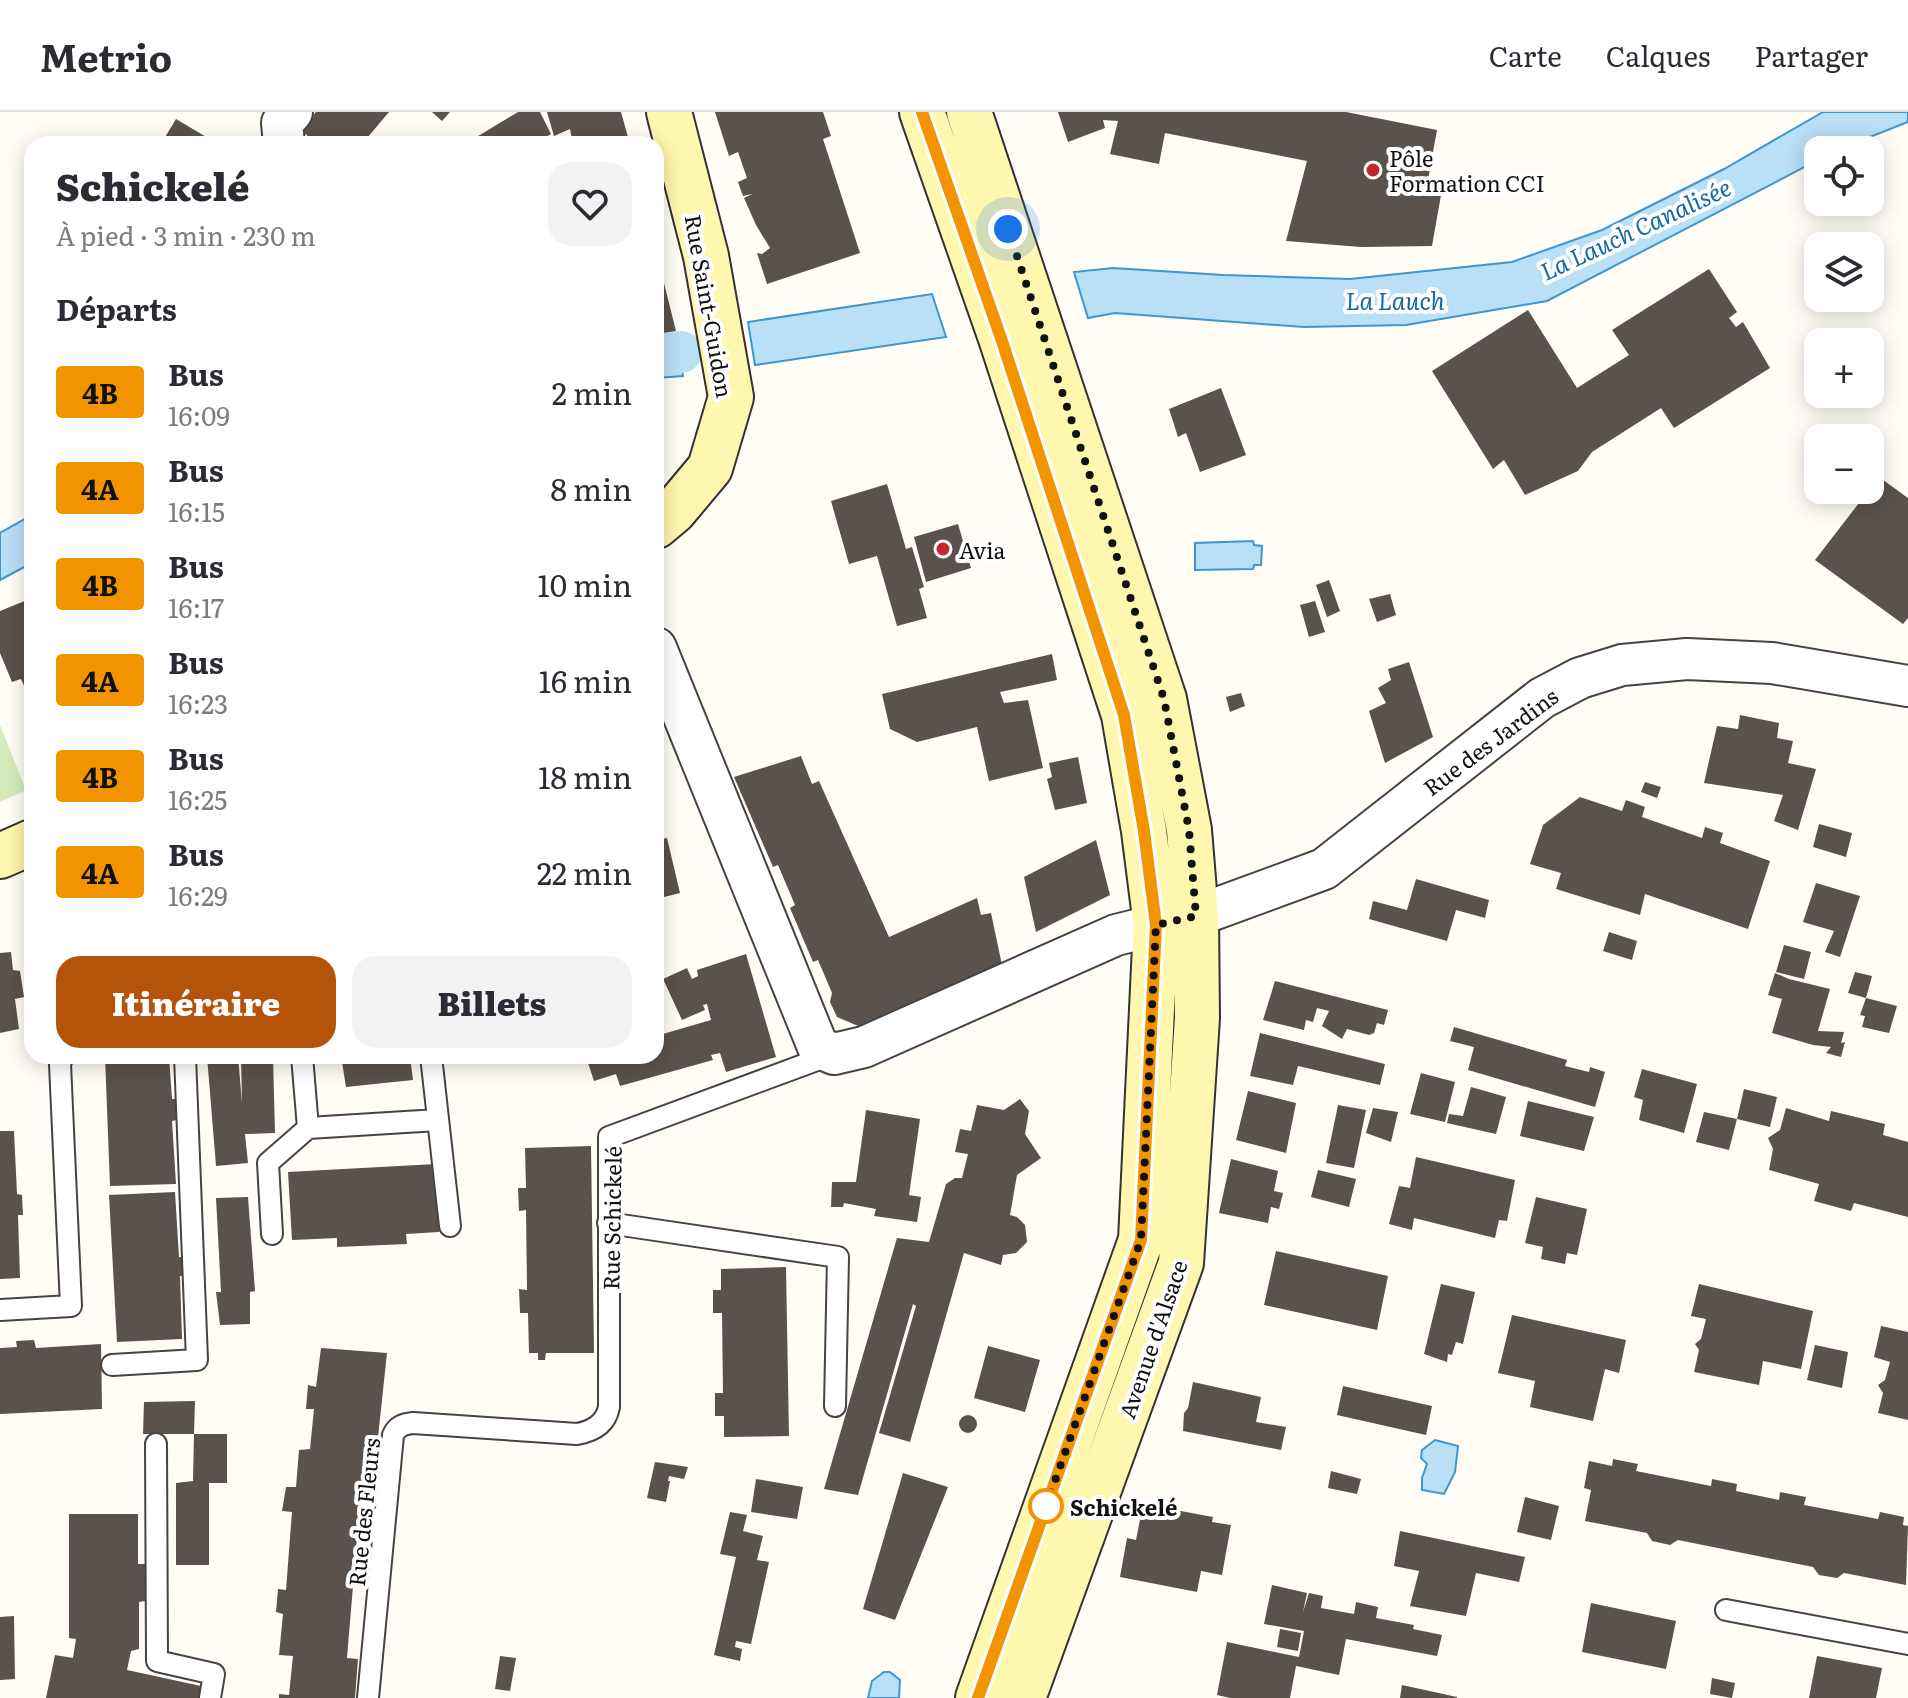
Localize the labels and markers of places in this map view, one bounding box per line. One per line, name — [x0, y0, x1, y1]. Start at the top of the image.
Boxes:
place label: Pôle Formation CCI — [1389, 141, 1545, 199]
marker: Pôle Formation CCI — [1364, 161, 1382, 179]
place label: Avia — [959, 533, 1006, 566]
marker: Avia — [934, 540, 952, 558]
marker: Schickelé — [1029, 1489, 1063, 1523]
place label: Schickelé — [1070, 1490, 1177, 1523]

